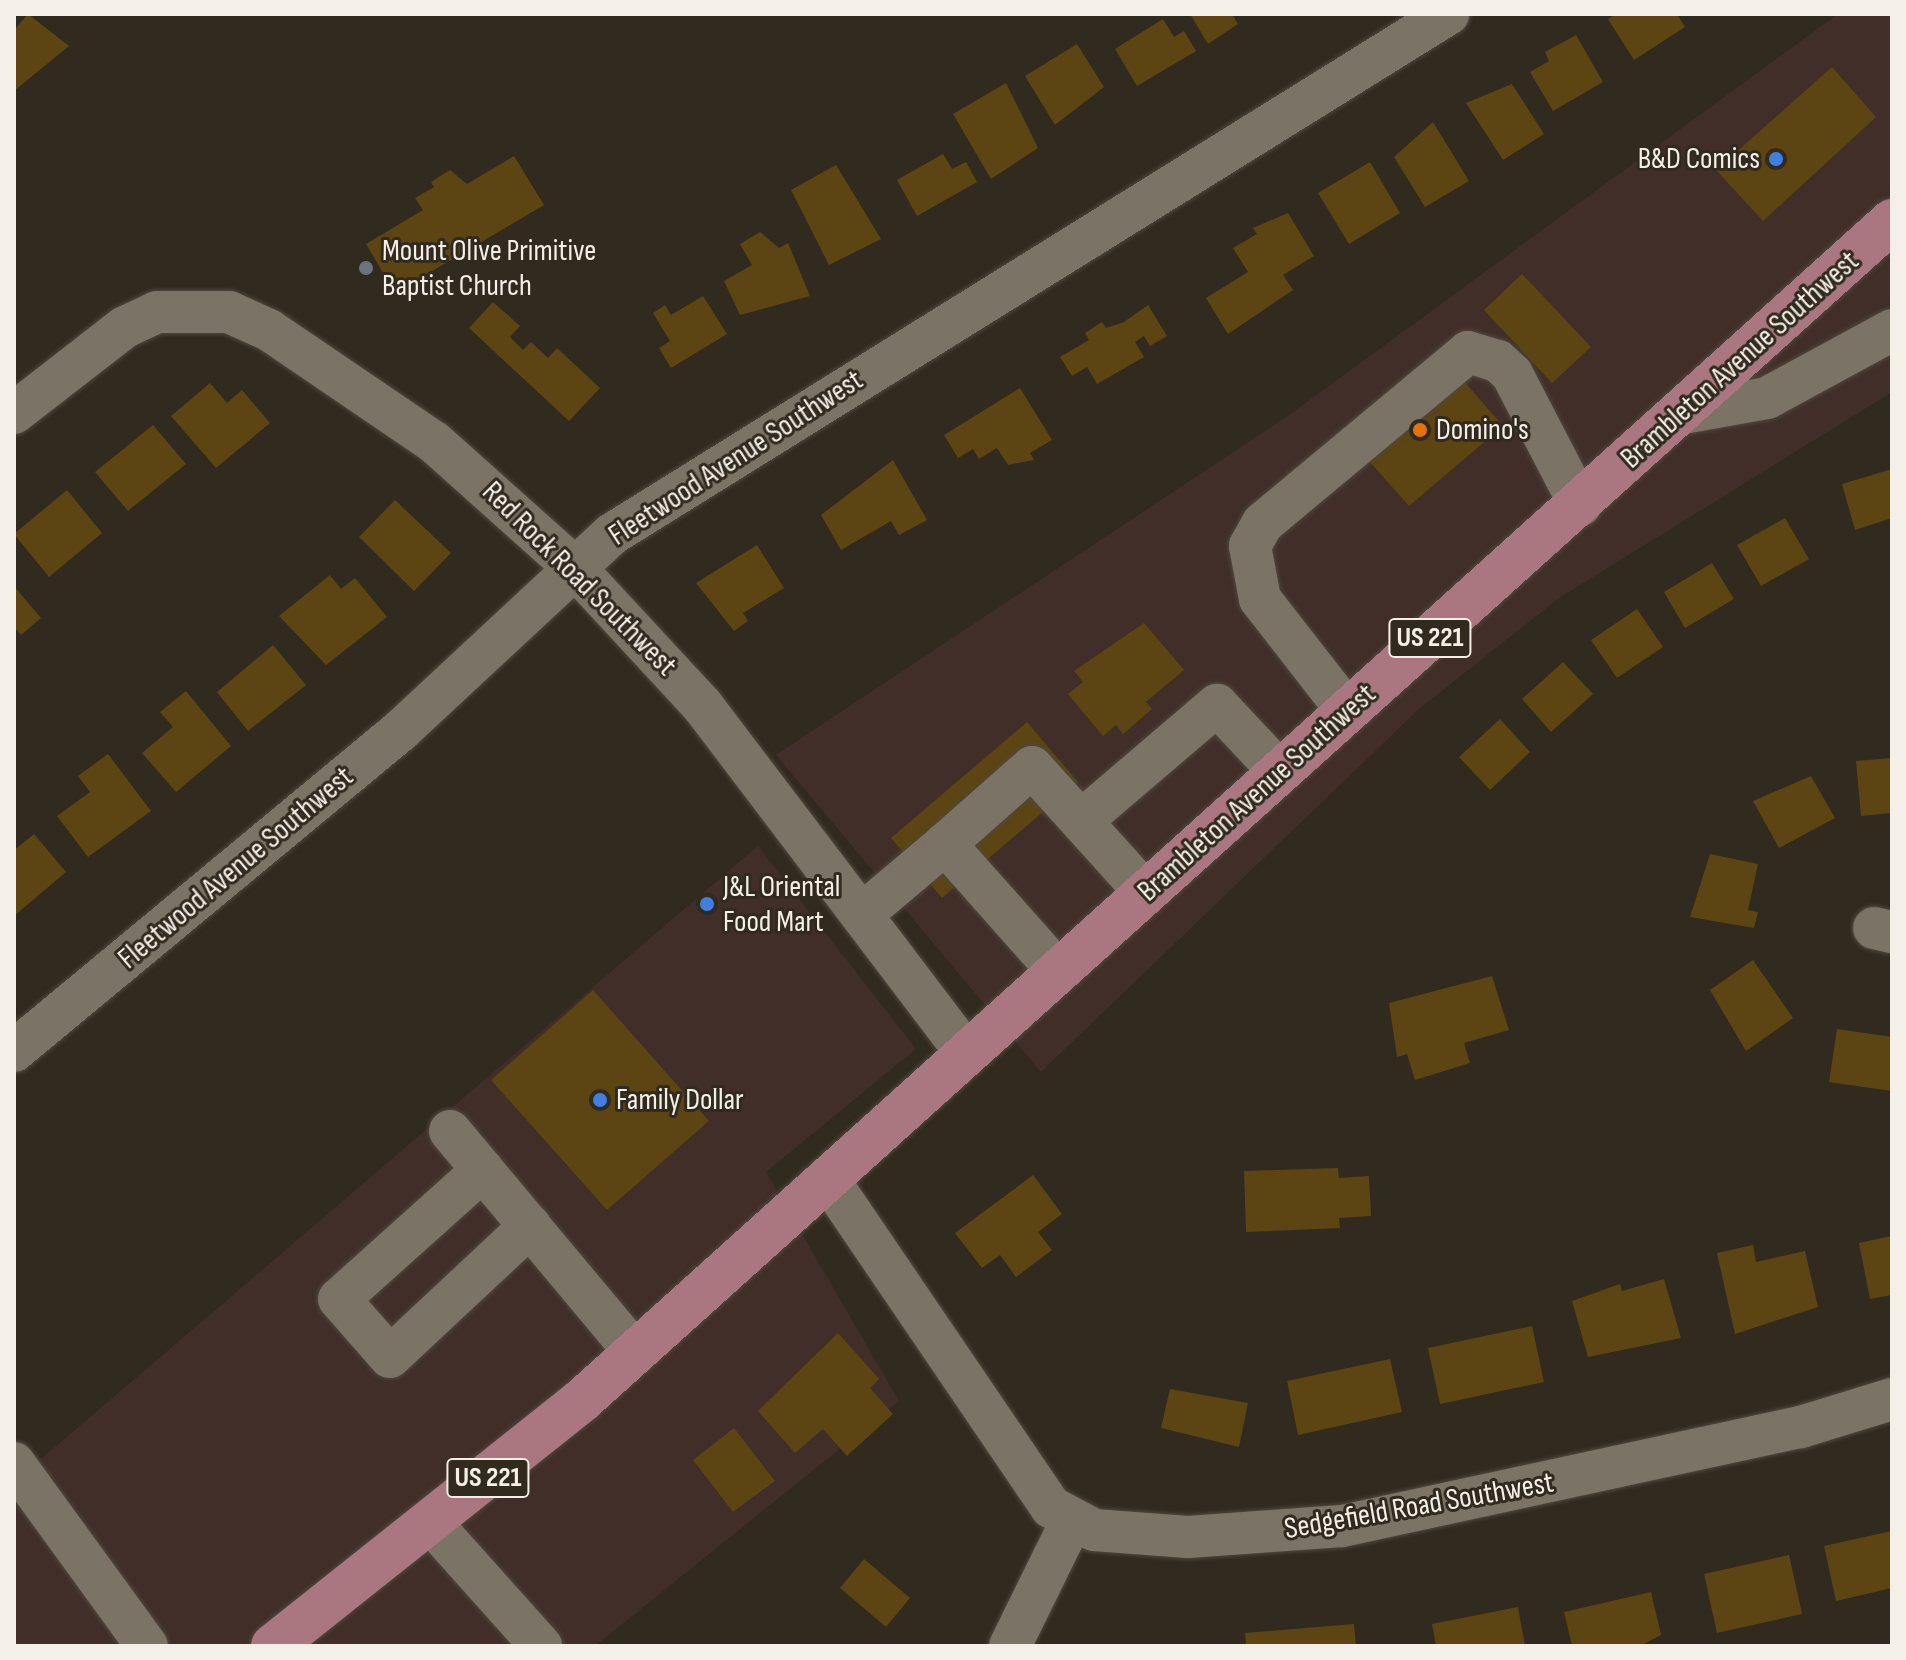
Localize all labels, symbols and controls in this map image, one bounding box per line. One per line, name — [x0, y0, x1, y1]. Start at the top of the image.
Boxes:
place label: B&D Comics — [1638, 141, 1760, 177]
marker: B&D Comics — [1767, 150, 1785, 168]
place label: Mount Olive Primitive Baptist Church — [382, 233, 596, 304]
street label: Brambleton Avenue Southwest — [1614, 244, 1866, 476]
marker: Mount Olive Primitive Baptist Church — [357, 259, 375, 277]
street label: Fleetwood Avenue Southwest — [602, 362, 870, 554]
place label: Domino's — [1436, 412, 1529, 448]
marker: Domino's — [1411, 421, 1429, 439]
street label: Red Rock Road Southwest — [474, 474, 684, 684]
road number: US 221 — [1388, 614, 1472, 662]
street label: Brambleton Avenue Southwest — [1131, 677, 1383, 909]
street label: Fleetwood Avenue Southwest — [111, 759, 361, 977]
place label: J&L Oriental Food Mart — [723, 869, 840, 940]
marker: J&L Oriental Food Mart — [698, 895, 716, 913]
place label: Family Dollar — [616, 1082, 744, 1118]
marker: Family Dollar — [591, 1091, 609, 1109]
road number: US 221 — [446, 1454, 530, 1502]
street label: Sedgefield Road Southwest — [1282, 1465, 1556, 1547]

